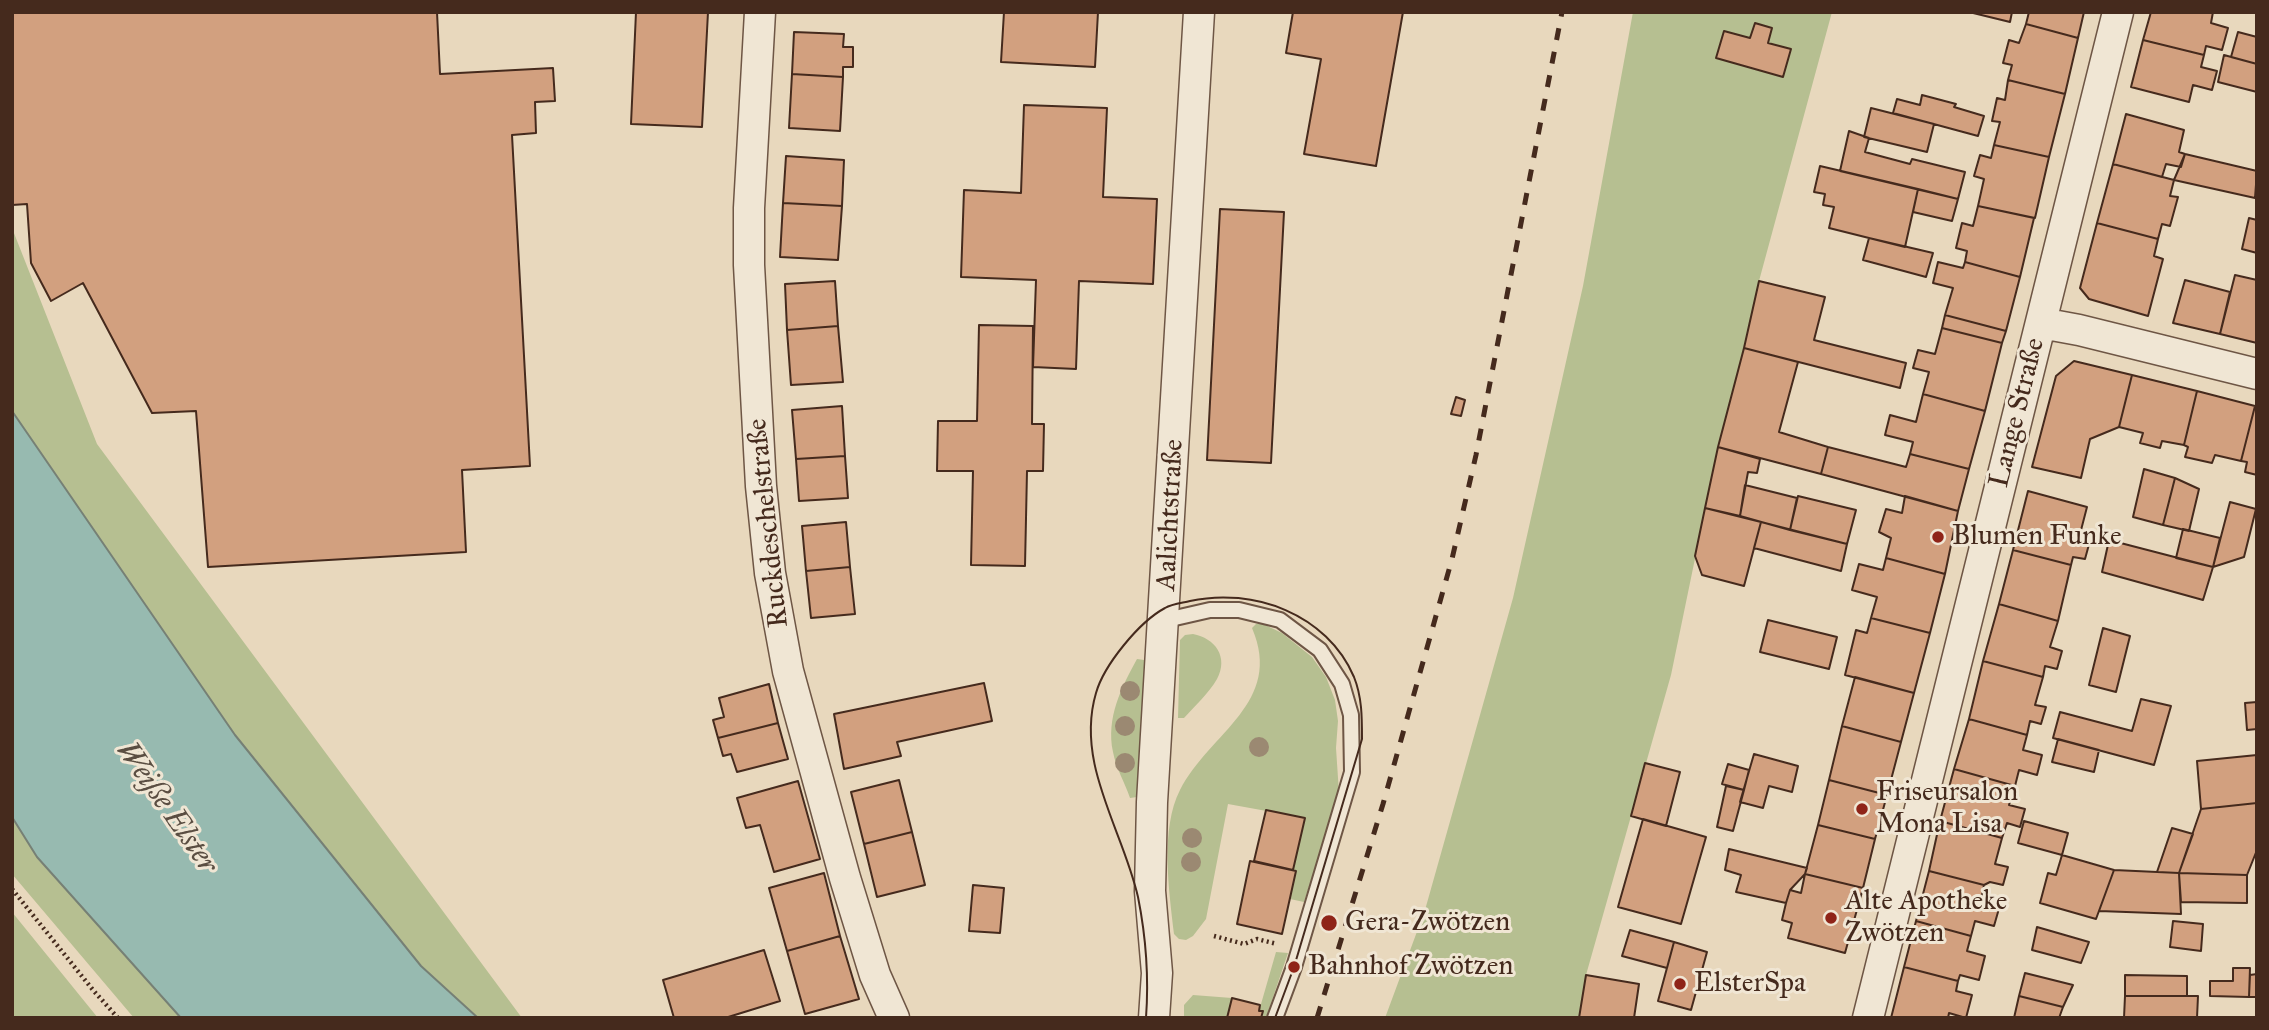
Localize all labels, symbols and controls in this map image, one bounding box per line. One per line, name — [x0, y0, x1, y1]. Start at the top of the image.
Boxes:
street label: Lange Straße — [1983, 335, 2053, 491]
street label: Ruckdeschelstraße — [741, 417, 797, 629]
street label: Aalichtstraße — [1150, 438, 1192, 592]
place label: Blumen Funke — [1952, 520, 2122, 554]
marker: Blumen Funke — [1930, 529, 1946, 545]
water label: Weiße Elster — [107, 735, 225, 881]
place label: Friseursalon Mona Lisa — [1876, 776, 2018, 842]
marker: Friseursalon Mona Lisa — [1854, 801, 1870, 817]
place label: Alte Apotheke Zwötzen — [1845, 885, 2008, 951]
place label: Gera-Zwötzen — [1345, 906, 1510, 940]
marker: Alte Apotheke Zwötzen — [1823, 910, 1839, 926]
marker: Gera-Zwötzen — [1319, 913, 1339, 933]
place label: Bahnhof Zwötzen — [1308, 950, 1513, 984]
marker: Bahnhof Zwötzen — [1286, 959, 1302, 975]
place label: ElsterSpa — [1694, 967, 1806, 1001]
marker: ElsterSpa — [1672, 976, 1688, 992]

